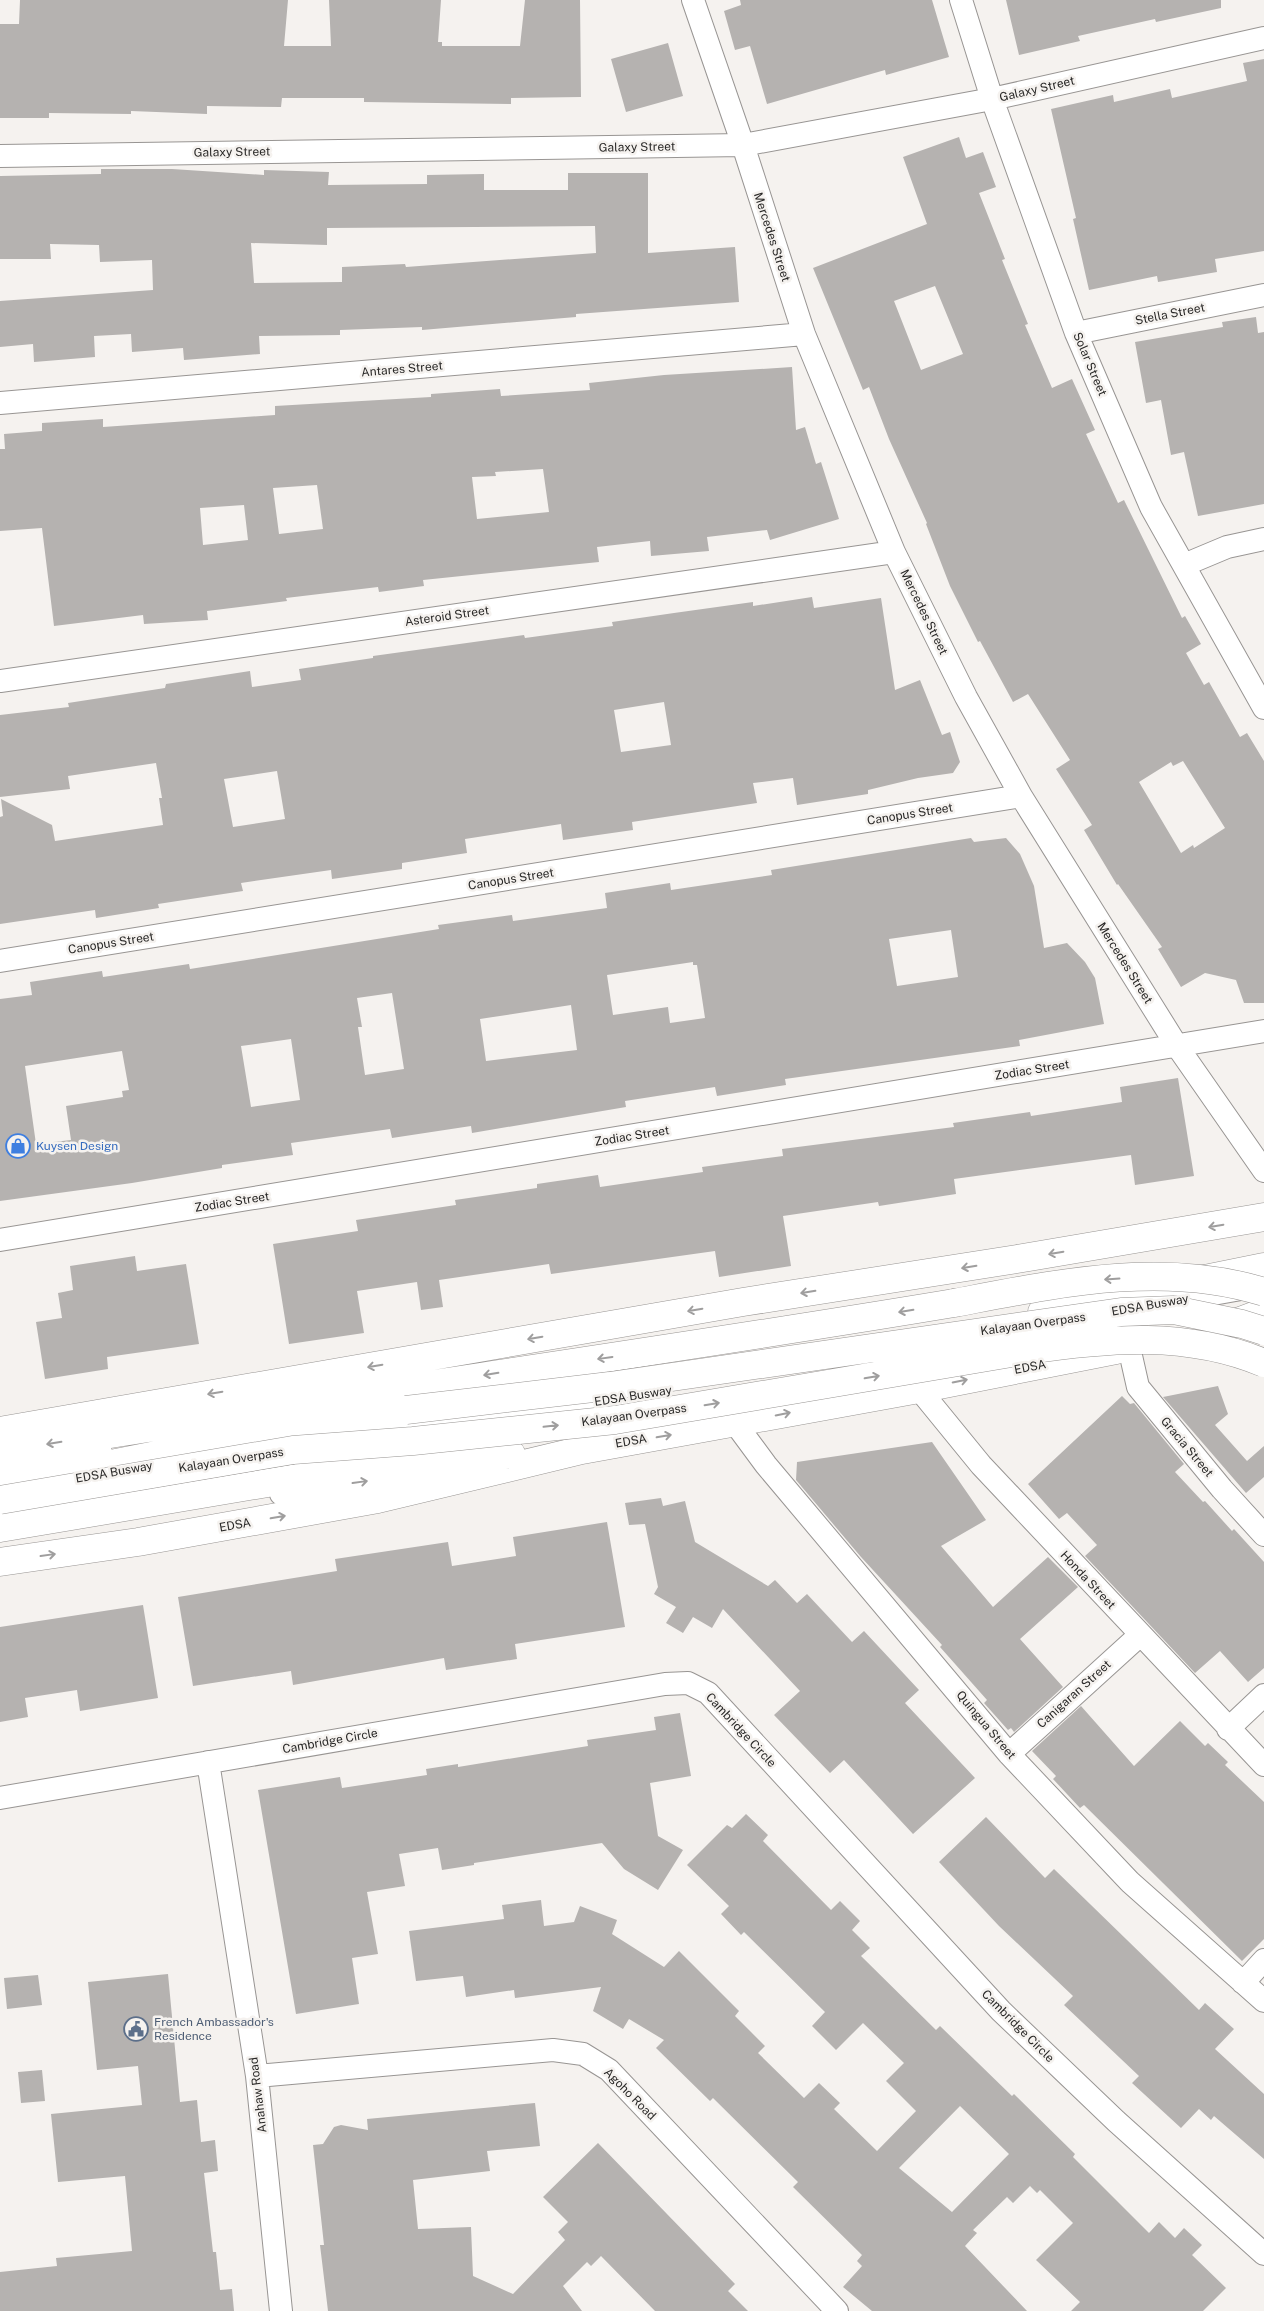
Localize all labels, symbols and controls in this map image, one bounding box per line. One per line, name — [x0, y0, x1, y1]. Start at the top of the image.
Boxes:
street label: Galaxy Street — [998, 73, 1076, 104]
street label: Galaxy Street — [599, 139, 676, 155]
street label: Galaxy Street — [194, 144, 271, 160]
street label: Mercedes Street — [751, 191, 793, 284]
street label: Stella Street — [1134, 300, 1206, 328]
street label: Solar Street — [1070, 330, 1110, 398]
street label: Antares Street — [361, 358, 444, 380]
street label: Mercedes Street — [897, 567, 951, 657]
street label: Asteroid Street — [404, 603, 490, 629]
street label: Canopus Street — [866, 800, 954, 828]
street label: Canopus Street — [467, 865, 555, 893]
street label: Mercedes Street — [1094, 920, 1156, 1006]
street label: Canopus Street — [67, 929, 155, 957]
street label: Zodiac Street — [994, 1057, 1071, 1083]
street label: Zodiac Street — [594, 1123, 671, 1149]
shop icon: Kuysen Design — [5, 1133, 31, 1159]
place label: Kuysen Design — [36, 1139, 118, 1153]
street label: Zodiac Street — [194, 1189, 271, 1215]
one-way arrow — [1208, 1221, 1224, 1231]
one-way arrow — [1048, 1248, 1064, 1258]
one-way arrow — [961, 1262, 977, 1272]
one-way arrow — [1104, 1274, 1120, 1283]
one-way arrow — [801, 1287, 817, 1297]
street label: EDSA Busway — [1110, 1291, 1190, 1319]
one-way arrow — [688, 1306, 704, 1316]
one-way arrow — [898, 1306, 914, 1316]
street label: Kalayaan Overpass — [979, 1310, 1087, 1338]
one-way arrow — [527, 1333, 543, 1343]
one-way arrow — [597, 1353, 613, 1363]
street label: EDSA — [1013, 1357, 1048, 1377]
one-way arrow — [367, 1361, 383, 1371]
one-way arrow — [483, 1370, 499, 1380]
one-way arrow — [864, 1371, 880, 1381]
one-way arrow — [951, 1375, 967, 1385]
street label: EDSA Busway — [593, 1383, 673, 1409]
one-way arrow — [207, 1389, 223, 1399]
one-way arrow — [703, 1398, 719, 1408]
street label: Kalayaan Overpass — [580, 1401, 688, 1429]
one-way arrow — [775, 1409, 791, 1419]
street label: Gracia Street — [1158, 1414, 1216, 1480]
one-way arrow — [543, 1421, 559, 1431]
one-way arrow — [656, 1430, 672, 1440]
street label: EDSA — [614, 1431, 649, 1451]
one-way arrow — [46, 1439, 62, 1449]
street label: Kalayaan Overpass — [178, 1445, 284, 1475]
street label: EDSA Busway — [74, 1458, 154, 1486]
one-way arrow — [352, 1477, 368, 1487]
one-way arrow — [269, 1512, 285, 1521]
street label: EDSA — [218, 1515, 253, 1535]
street label: Honda Street — [1057, 1548, 1119, 1612]
one-way arrow — [40, 1550, 56, 1560]
street label: Canigaran Street — [1034, 1657, 1114, 1731]
street label: Quingua Street — [953, 1688, 1019, 1762]
street label: Cambridge Circle — [703, 1690, 779, 1770]
street label: Cambridge Circle — [281, 1726, 379, 1756]
street label: Cambridge Circle — [979, 1987, 1057, 2065]
place label: French Ambassador's Residence — [154, 2015, 274, 2043]
public building icon: French Ambassador's Residence — [123, 2016, 149, 2042]
street label: Anahaw Road — [246, 2056, 270, 2134]
street label: Agoho Road — [601, 2065, 659, 2123]

